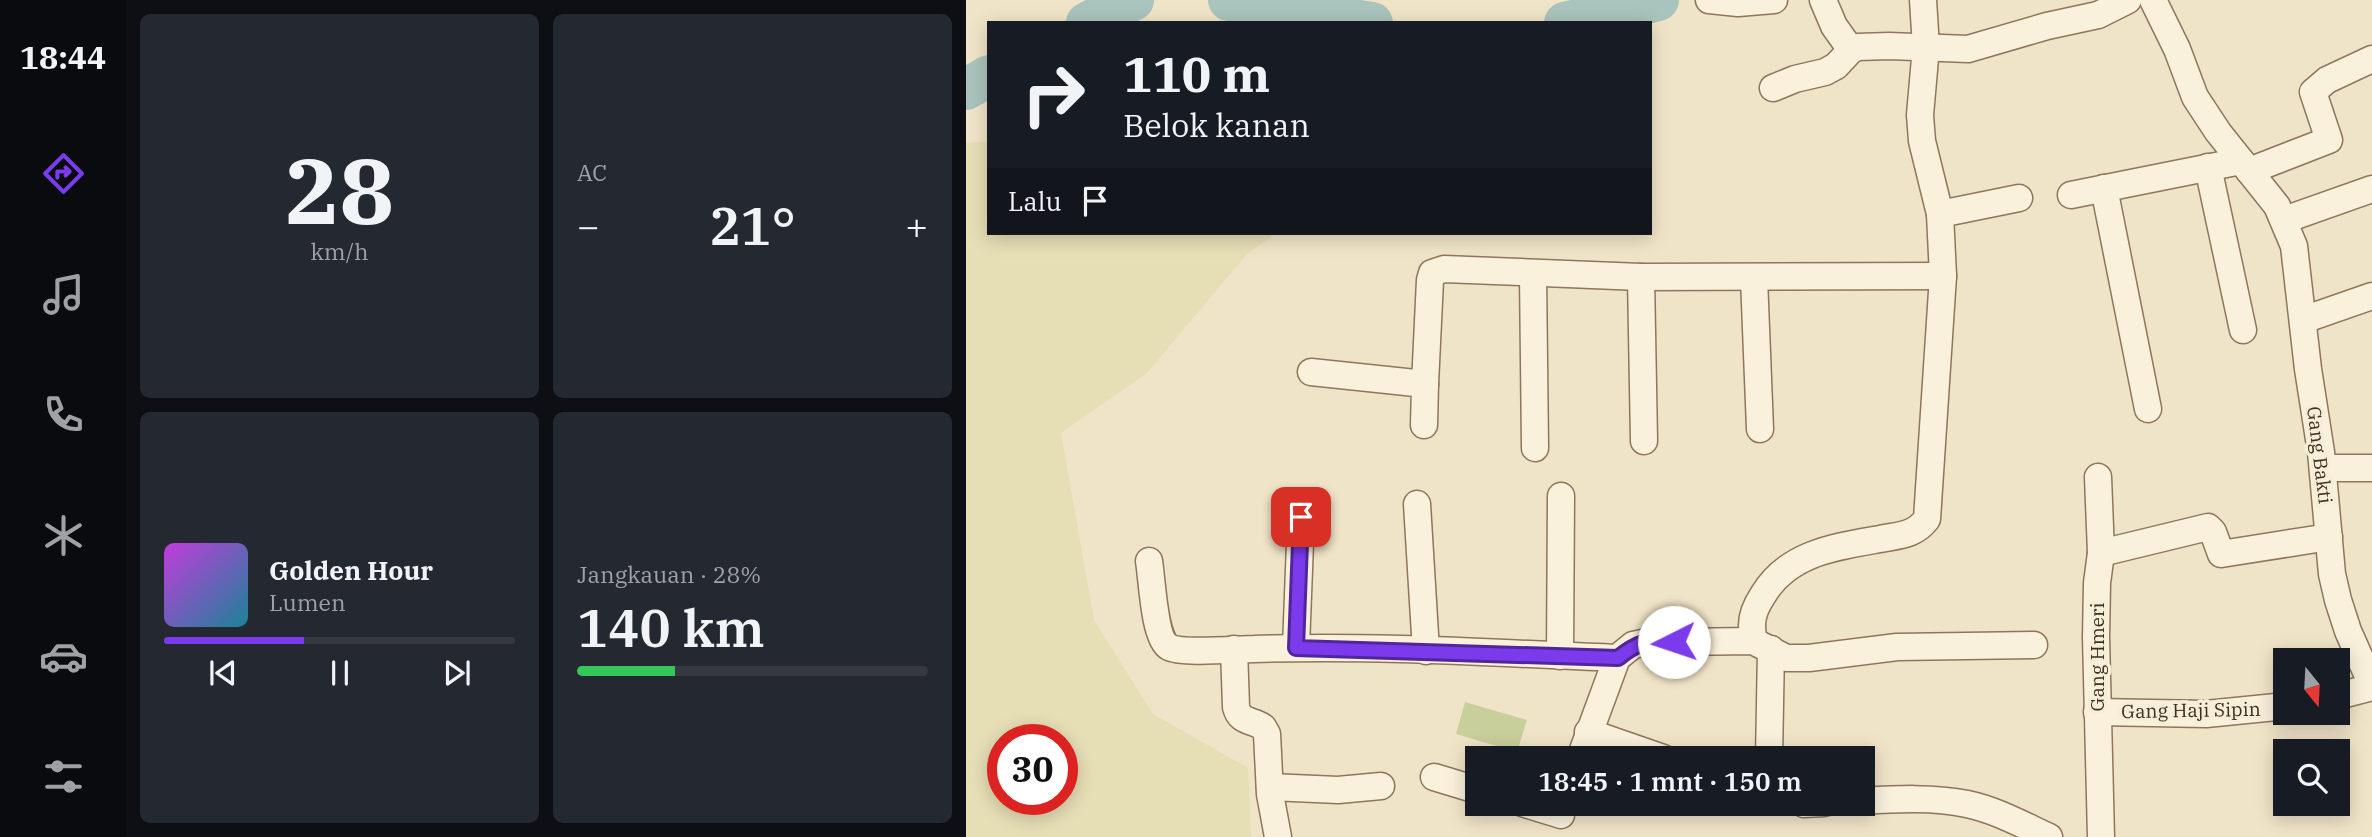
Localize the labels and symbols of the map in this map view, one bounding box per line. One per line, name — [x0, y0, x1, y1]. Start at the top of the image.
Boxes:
street label: Gang Bakti — [2302, 405, 2338, 505]
pin — [1271, 487, 1331, 547]
street label: Gang Hmeri — [2085, 603, 2109, 711]
position arrow — [1637, 605, 1711, 679]
north arrow — [2273, 648, 2350, 724]
street label: Gang Haji Sipin — [2121, 697, 2261, 723]
speed limit sign: 30 — [987, 724, 1078, 815]

